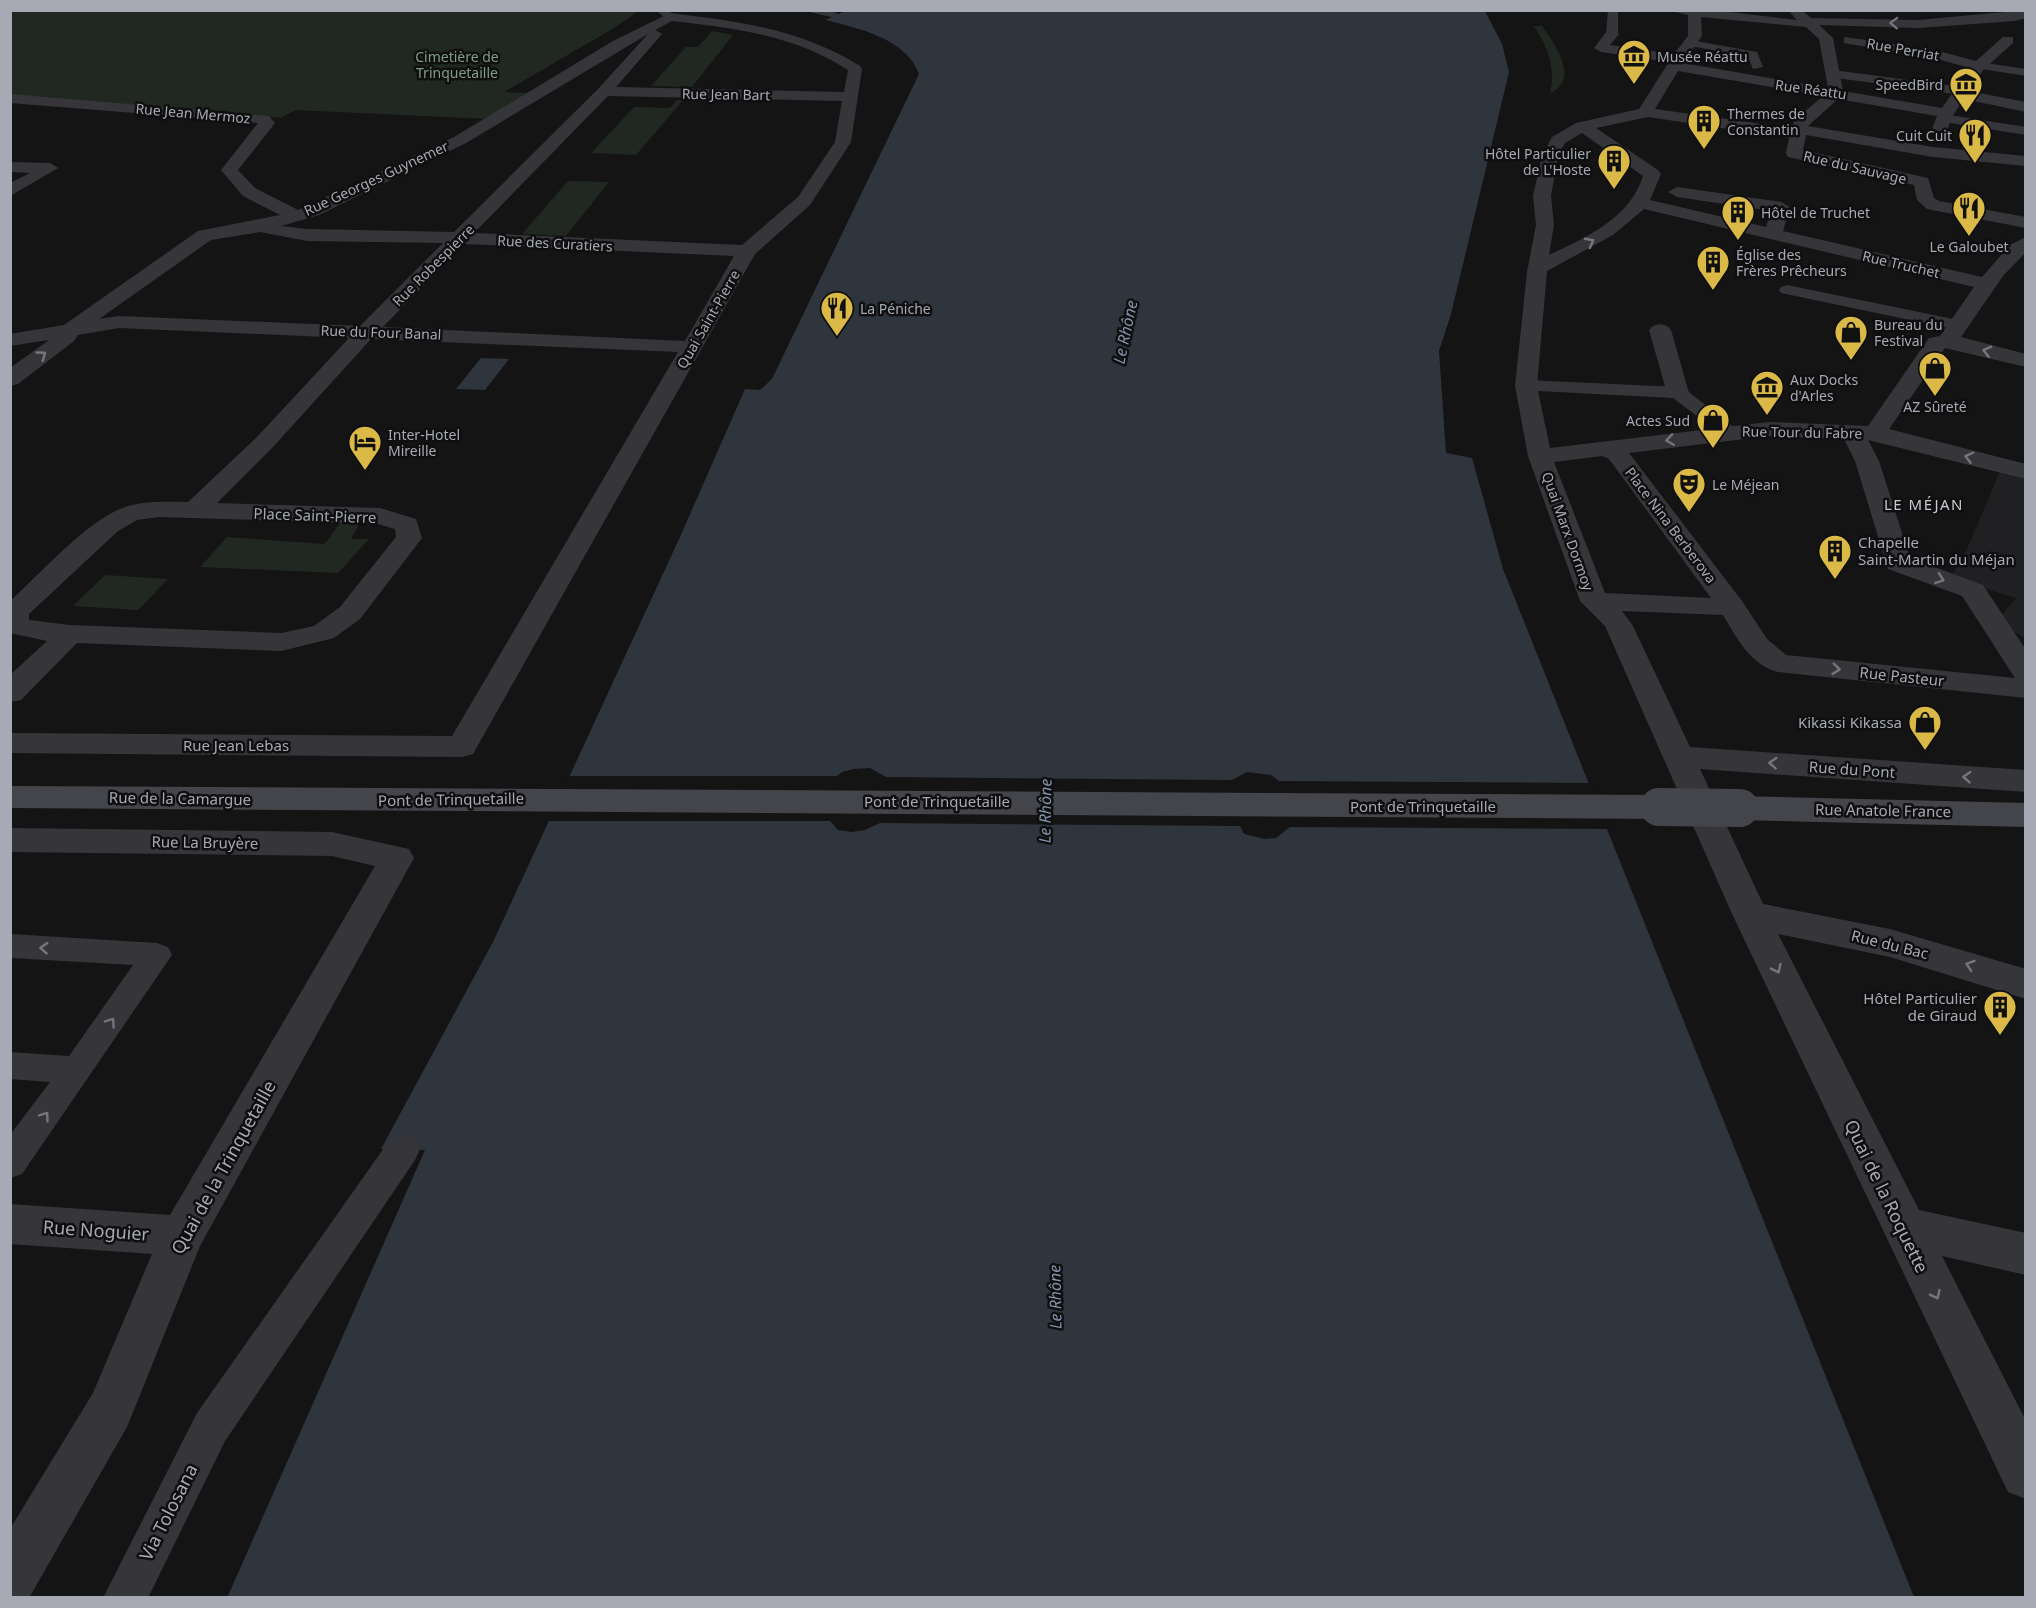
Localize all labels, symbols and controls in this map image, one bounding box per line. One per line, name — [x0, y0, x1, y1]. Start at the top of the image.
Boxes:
one-way arrow — [1889, 17, 1898, 29]
street label: Rue Perriat — [1865, 33, 1941, 65]
museum icon: Musée Réattu — [1616, 38, 1652, 85]
park label: Cimetière de Trinquetaille — [415, 47, 499, 82]
place label: Musée Réattu — [1657, 47, 1748, 66]
museum icon: SpeedBird — [1948, 66, 1984, 113]
street label: Rue Réattu — [1774, 75, 1848, 103]
place label: SpeedBird — [1875, 75, 1943, 94]
street label: Rue Jean Bart — [682, 84, 770, 104]
street label: Rue Jean Mermoz — [135, 99, 252, 128]
building icon: Thermes de Constantin — [1686, 103, 1722, 150]
place label: Thermes de Constantin — [1727, 104, 1805, 139]
restaurant icon: Cuit Cuit — [1957, 117, 1993, 164]
place label: Cuit Cuit — [1896, 126, 1952, 145]
street label: Rue Georges Guynemer — [301, 136, 451, 220]
building icon: Hôtel Particulier de L'Hoste — [1596, 143, 1632, 190]
place label: Hôtel Particulier de L'Hoste — [1485, 144, 1591, 179]
street label: Rue du Sauvage — [1801, 146, 1909, 188]
restaurant icon: Le Galoubet — [1951, 190, 1987, 237]
building icon: Hôtel de Truchet — [1720, 194, 1756, 241]
place label: Hôtel de Truchet — [1761, 203, 1870, 222]
street label: Rue Robespierre — [388, 220, 478, 310]
street label: Rue des Curatiers — [497, 230, 614, 256]
one-way arrow — [1584, 237, 1595, 249]
place label: Le Galoubet — [1929, 237, 2009, 256]
building icon: Église des Frères Prêcheurs — [1695, 244, 1731, 291]
place label: Église des Frères Prêcheurs — [1736, 245, 1847, 280]
street label: Rue Truchet — [1860, 246, 1942, 282]
street label: Quai Saint-Pierre — [672, 266, 744, 372]
restaurant icon: La Péniche — [819, 290, 855, 337]
water label: Le Rhône — [1108, 298, 1142, 366]
place label: La Péniche — [860, 299, 931, 318]
shop icon: Bureau du Festival — [1833, 314, 1869, 361]
place label: Bureau du Festival — [1874, 315, 1943, 350]
street label: Rue du Four Banal — [320, 320, 442, 344]
one-way arrow — [1982, 346, 1992, 358]
shop icon: AZ Sûreté — [1917, 350, 1953, 397]
one-way arrow — [35, 352, 46, 363]
museum icon: Aux Docks d'Arles — [1749, 369, 1785, 416]
place label: Aux Docks d'Arles — [1790, 370, 1859, 405]
place label: AZ Sûreté — [1903, 397, 1967, 416]
shop icon: Actes Sud — [1695, 402, 1731, 449]
place label: Actes Sud — [1626, 411, 1690, 430]
street label: Rue Tour du Fabre — [1742, 421, 1862, 443]
hotel icon: Inter-Hotel Mireille — [347, 424, 383, 471]
place label: Inter-Hotel Mireille — [388, 425, 460, 460]
one-way arrow — [1665, 433, 1675, 445]
one-way arrow — [1964, 452, 1974, 465]
street label: Place Nina Berberova — [1621, 463, 1721, 587]
theatre icon: Le Méjean — [1671, 466, 1707, 513]
street label: Quai Marx Dormoy — [1538, 469, 1599, 594]
place label: Le Méjean — [1712, 475, 1779, 494]
district label: LE MÉJAN — [1884, 494, 1964, 514]
street label: Place Saint-Pierre — [253, 503, 377, 527]
place label: Chapelle Saint-Martin du Méjan — [1858, 532, 2015, 569]
building icon: Chapelle Saint-Martin du Méjan — [1817, 533, 1853, 580]
one-way arrow — [1934, 571, 1945, 584]
one-way arrow — [1832, 662, 1841, 675]
street label: Rue Pasteur — [1859, 662, 1945, 690]
shop icon: Kikassi Kikassa — [1907, 704, 1943, 751]
place label: Kikassi Kikassa — [1798, 712, 1902, 732]
street label: Rue Jean Lebas — [183, 735, 289, 755]
street label: Rue du Pont — [1808, 756, 1896, 782]
one-way arrow — [1768, 757, 1777, 770]
one-way arrow — [1963, 770, 1972, 783]
water label: Le Rhône — [1033, 779, 1057, 843]
street label: Rue de la Camargue — [109, 787, 251, 809]
street label: Pont de Trinquetaille — [378, 788, 524, 810]
street label: Pont de Trinquetaille — [864, 791, 1010, 811]
street label: Pont de Trinquetaille — [1350, 796, 1496, 816]
street label: Rue Anatole France — [1815, 799, 1951, 821]
street label: Rue La Bruyère — [151, 831, 259, 853]
street label: Rue du Bac — [1849, 925, 1931, 963]
one-way arrow — [40, 942, 49, 955]
one-way arrow — [1966, 959, 1976, 972]
one-way arrow — [1769, 962, 1781, 973]
place label: Hôtel Particulier de Giraud — [1863, 988, 1977, 1025]
building icon: Hôtel Particulier de Giraud — [1982, 989, 2018, 1036]
one-way arrow — [104, 1018, 115, 1029]
street label: Quai de la Trinquetaille — [165, 1076, 281, 1258]
one-way arrow — [37, 1111, 48, 1122]
street label: Quai de la Roquette — [1839, 1115, 1935, 1277]
street label: Rue Noguier — [42, 1214, 150, 1246]
water label: Le Rhône — [1043, 1265, 1067, 1329]
one-way arrow — [1929, 1289, 1941, 1300]
street label: Via Tolosana — [133, 1460, 203, 1564]

